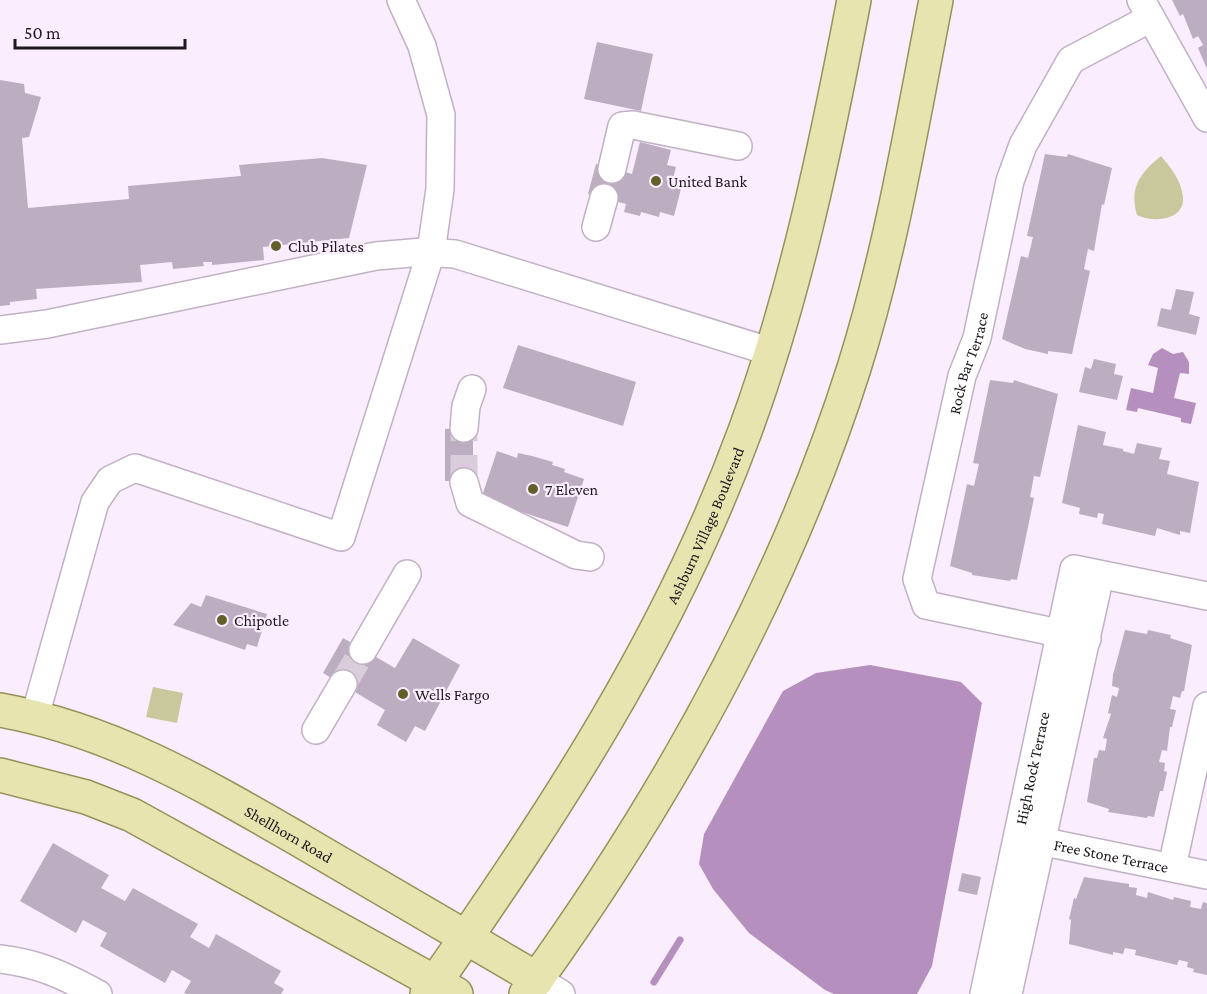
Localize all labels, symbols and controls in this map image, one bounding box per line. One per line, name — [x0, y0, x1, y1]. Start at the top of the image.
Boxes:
scale bar — [15, 12, 184, 50]
text: 50 m — [24, 23, 61, 43]
place label: United Bank — [668, 173, 748, 190]
marker: United Bank — [649, 174, 663, 188]
place label: Club Pilates — [288, 238, 364, 255]
marker: Club Pilates — [269, 239, 283, 253]
street label: Rock Bar Terrace — [946, 311, 991, 416]
street label: Ashburn Village Boulevard — [663, 444, 747, 607]
place label: 7 Eleven — [545, 481, 599, 498]
marker: 7 Eleven — [526, 482, 540, 496]
place label: Chipotle — [234, 612, 289, 630]
marker: Chipotle — [215, 613, 229, 627]
place label: Wells Fargo — [415, 686, 490, 704]
marker: Wells Fargo — [396, 687, 410, 701]
street label: High Rock Terrace — [1012, 710, 1053, 826]
street label: Shellhorn Road — [242, 802, 336, 866]
street label: Free Stone Terrace — [1052, 836, 1170, 876]

